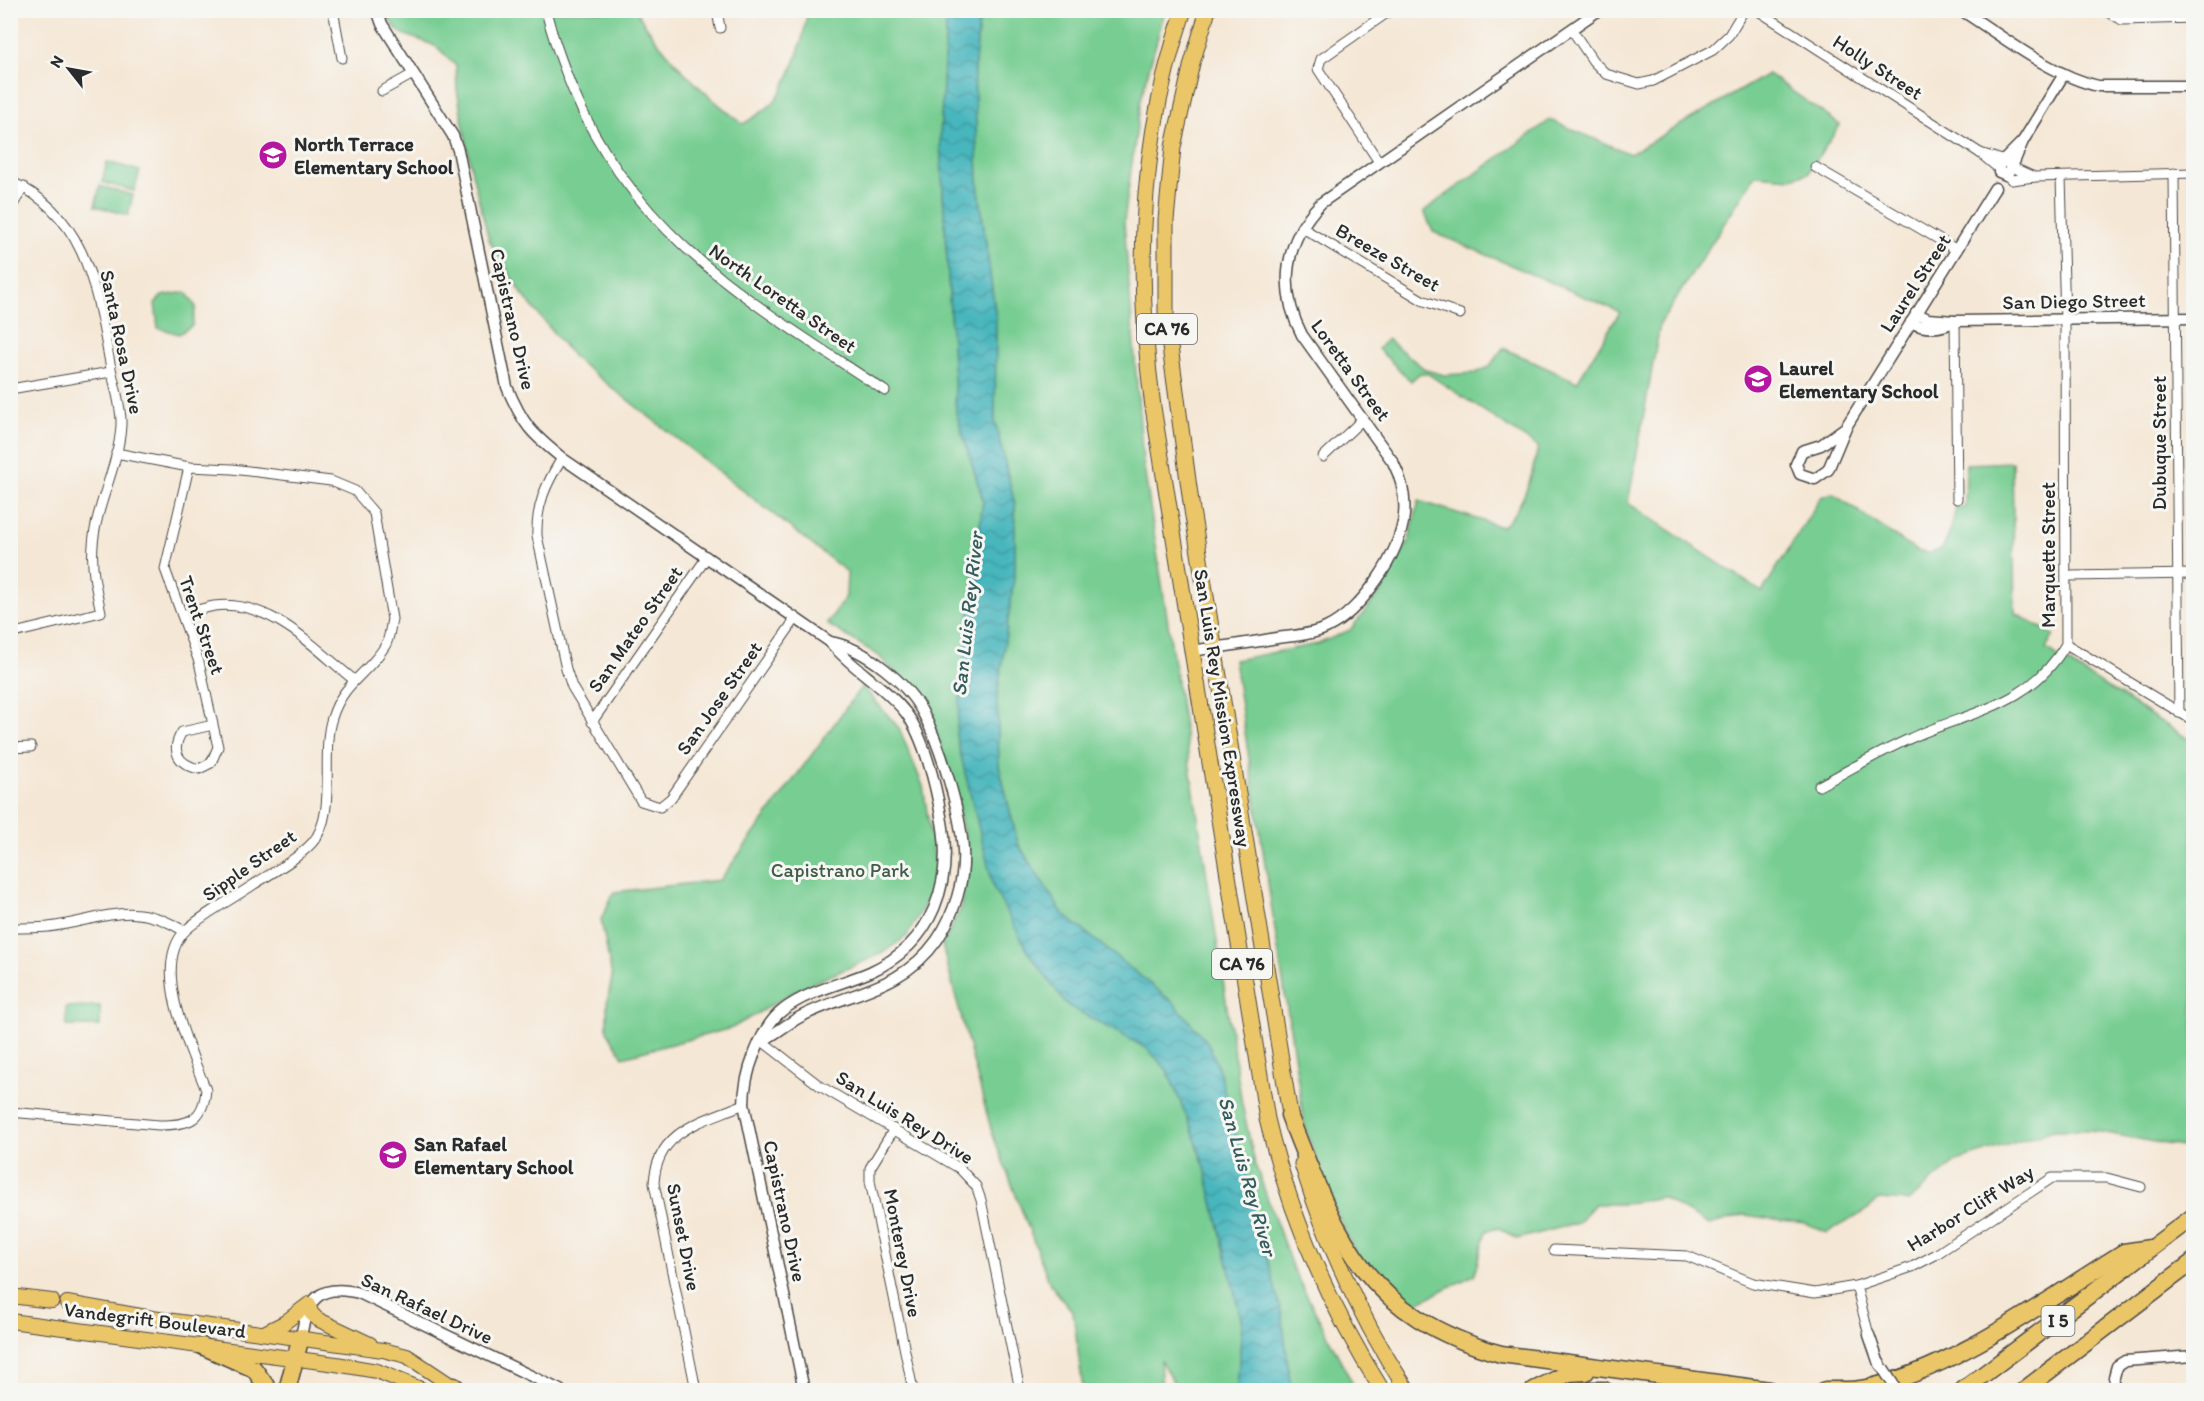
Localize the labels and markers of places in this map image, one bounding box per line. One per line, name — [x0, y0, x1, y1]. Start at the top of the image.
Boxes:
place label: North Terrace Elementary School — [294, 132, 454, 180]
school or university icon: North Terrace Elementary School — [257, 139, 289, 171]
place label: Laurel Elementary School — [1779, 356, 1939, 404]
school or university icon: Laurel Elementary School — [1742, 363, 1774, 395]
place label: San Rafael Elementary School — [414, 1132, 574, 1180]
school or university icon: San Rafael Elementary School — [377, 1139, 409, 1171]

